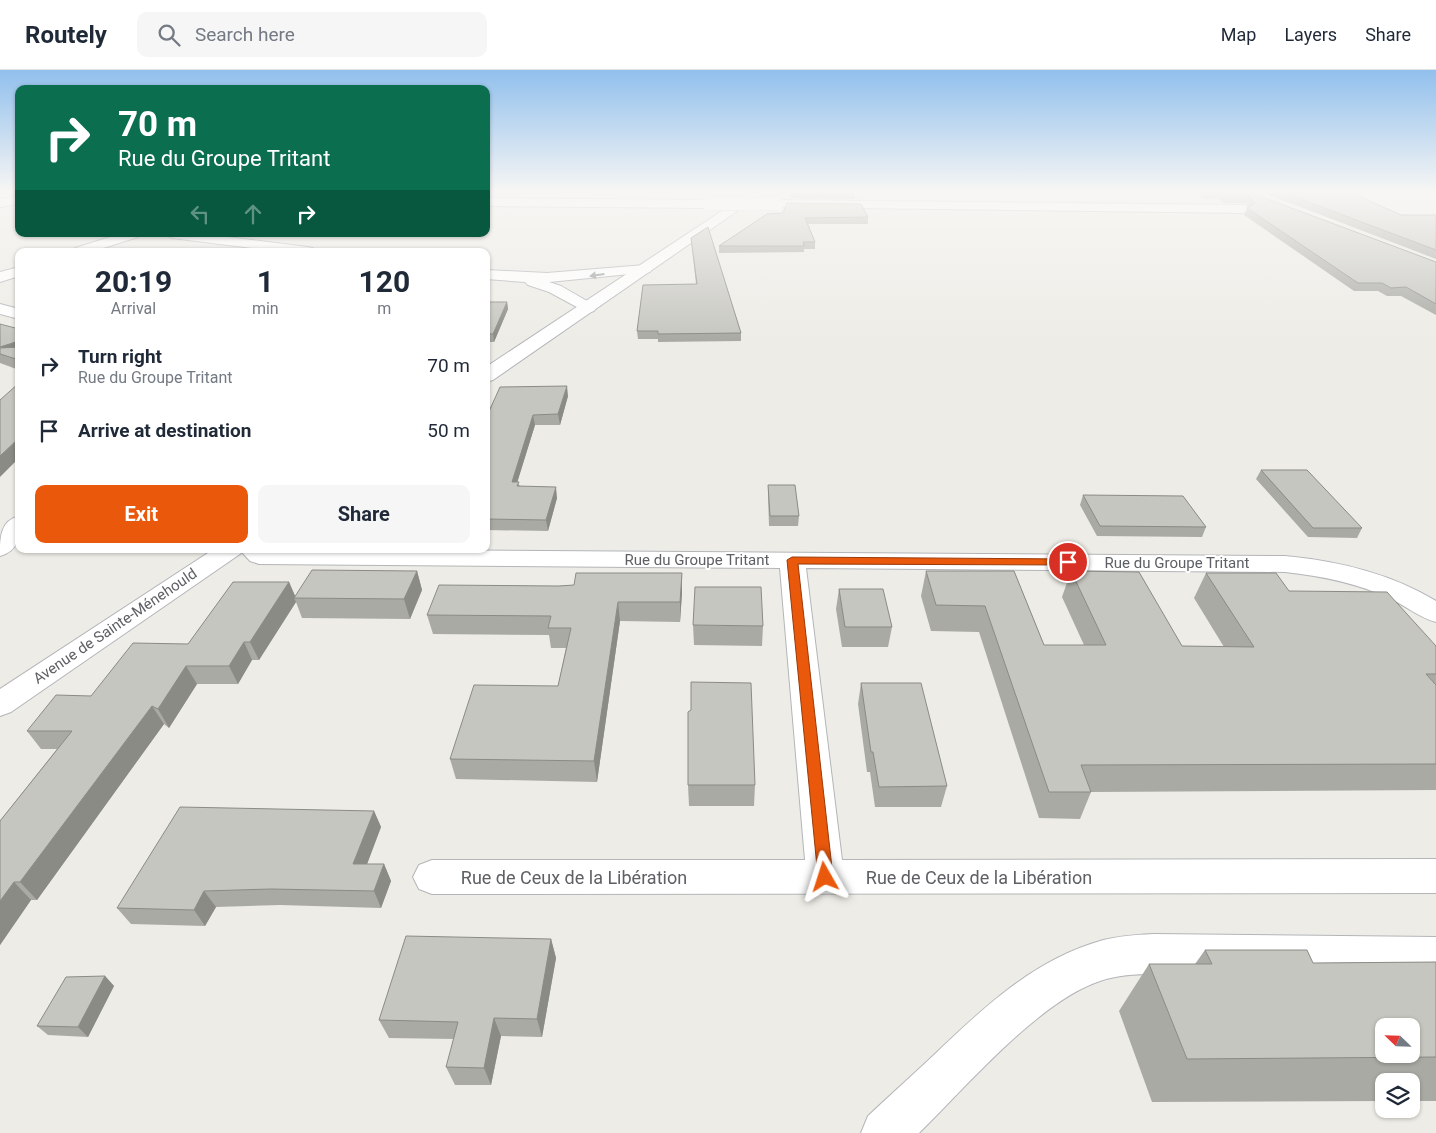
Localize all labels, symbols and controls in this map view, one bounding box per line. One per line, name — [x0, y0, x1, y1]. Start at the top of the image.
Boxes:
search box — [137, 12, 487, 57]
text: Routely — [25, 21, 107, 49]
icon: search — [155, 21, 183, 49]
text: Search here — [195, 23, 295, 46]
text: Map — [1221, 24, 1256, 45]
text: Layers — [1284, 24, 1337, 45]
text: Share — [1365, 24, 1411, 45]
text: 70 m — [118, 104, 197, 145]
icon: right — [35, 105, 100, 170]
text: Rue du Groupe Tritant — [118, 146, 330, 171]
icon: left — [186, 200, 214, 228]
icon: ahead — [239, 200, 267, 228]
icon: right — [292, 200, 320, 228]
text: 20:19 — [95, 264, 172, 299]
text: 1 — [257, 264, 274, 299]
text: 120 — [359, 264, 410, 299]
one-way arrow — [589, 271, 605, 279]
text: Arrival — [111, 299, 156, 318]
text: min — [252, 299, 279, 318]
text: m — [377, 299, 391, 318]
text: Turn right — [78, 345, 162, 368]
icon: right — [35, 352, 63, 380]
text: 70 m — [427, 354, 470, 377]
text: Rue du Groupe Tritant — [78, 368, 232, 387]
icon: arrive — [35, 417, 63, 445]
text: Arrive at destination — [78, 419, 251, 442]
text: 50 m — [427, 419, 470, 442]
button: Exit — [35, 485, 248, 543]
button: Share — [258, 485, 470, 543]
pin — [1047, 541, 1089, 583]
icon: arrive — [1054, 548, 1082, 576]
street label: Rue du Groupe Tritant — [625, 551, 769, 569]
street label: Rue du Groupe Tritant — [1105, 554, 1249, 572]
street label: Avenue de Sainte-Ménehould — [30, 564, 200, 688]
position arrow — [798, 850, 850, 902]
street label: Rue de Ceux de la Libération — [461, 867, 687, 888]
street label: Rue de Ceux de la Libération — [866, 867, 1092, 888]
north arrow — [1375, 1018, 1420, 1062]
map controls — [1375, 1018, 1420, 1118]
button: layers — [1375, 1073, 1420, 1118]

